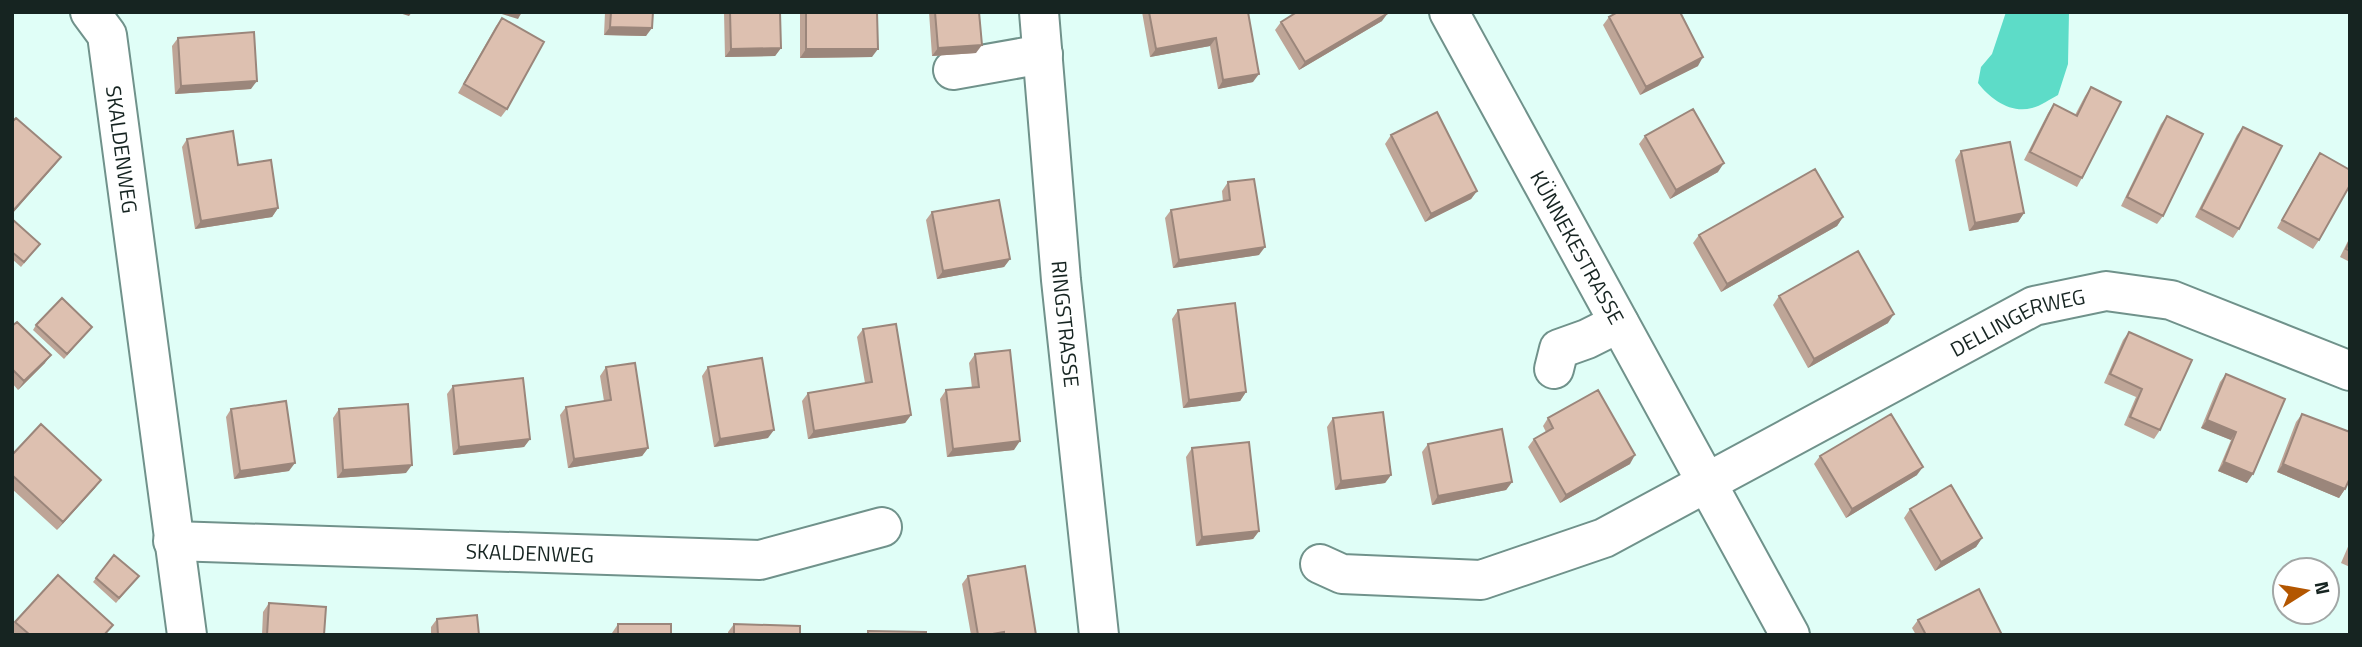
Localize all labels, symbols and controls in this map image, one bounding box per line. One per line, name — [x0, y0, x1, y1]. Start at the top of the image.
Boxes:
street label: SKALDENWEG — [98, 84, 147, 215]
street label: KÜNNEKESTRASSE — [1523, 164, 1633, 330]
street label: RINGSTRASSE — [1043, 259, 1088, 389]
street label: DELLINGERWEG — [1944, 280, 2088, 364]
street label: SKALDENWEG — [465, 534, 594, 571]
north arrow — [2271, 556, 2341, 626]
text: N — [2308, 578, 2339, 597]

